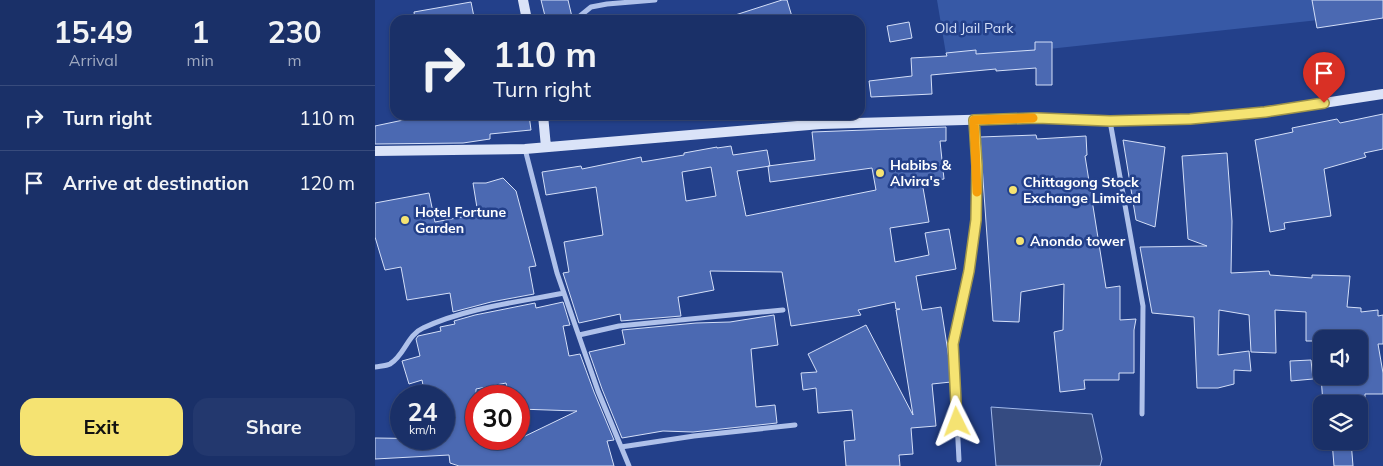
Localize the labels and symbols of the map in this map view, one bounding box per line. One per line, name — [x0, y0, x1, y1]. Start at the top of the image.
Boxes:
park label: Old Jail Park — [935, 19, 1014, 37]
pin — [1303, 52, 1345, 103]
place label: Habibs & Alvira's — [890, 156, 951, 190]
marker: Habibs & Alvira's — [874, 167, 886, 179]
place label: Chittagong Stock Exchange Limited — [1023, 173, 1141, 207]
marker: Chittagong Stock Exchange Limited — [1007, 184, 1019, 196]
place label: Hotel Fortune Garden — [415, 203, 506, 237]
marker: Hotel Fortune Garden — [399, 214, 411, 226]
place label: Anondo tower — [1030, 232, 1126, 250]
marker: Anondo tower — [1014, 235, 1026, 247]
speed limit sign: 30 — [465, 385, 530, 450]
position arrow — [930, 395, 982, 447]

